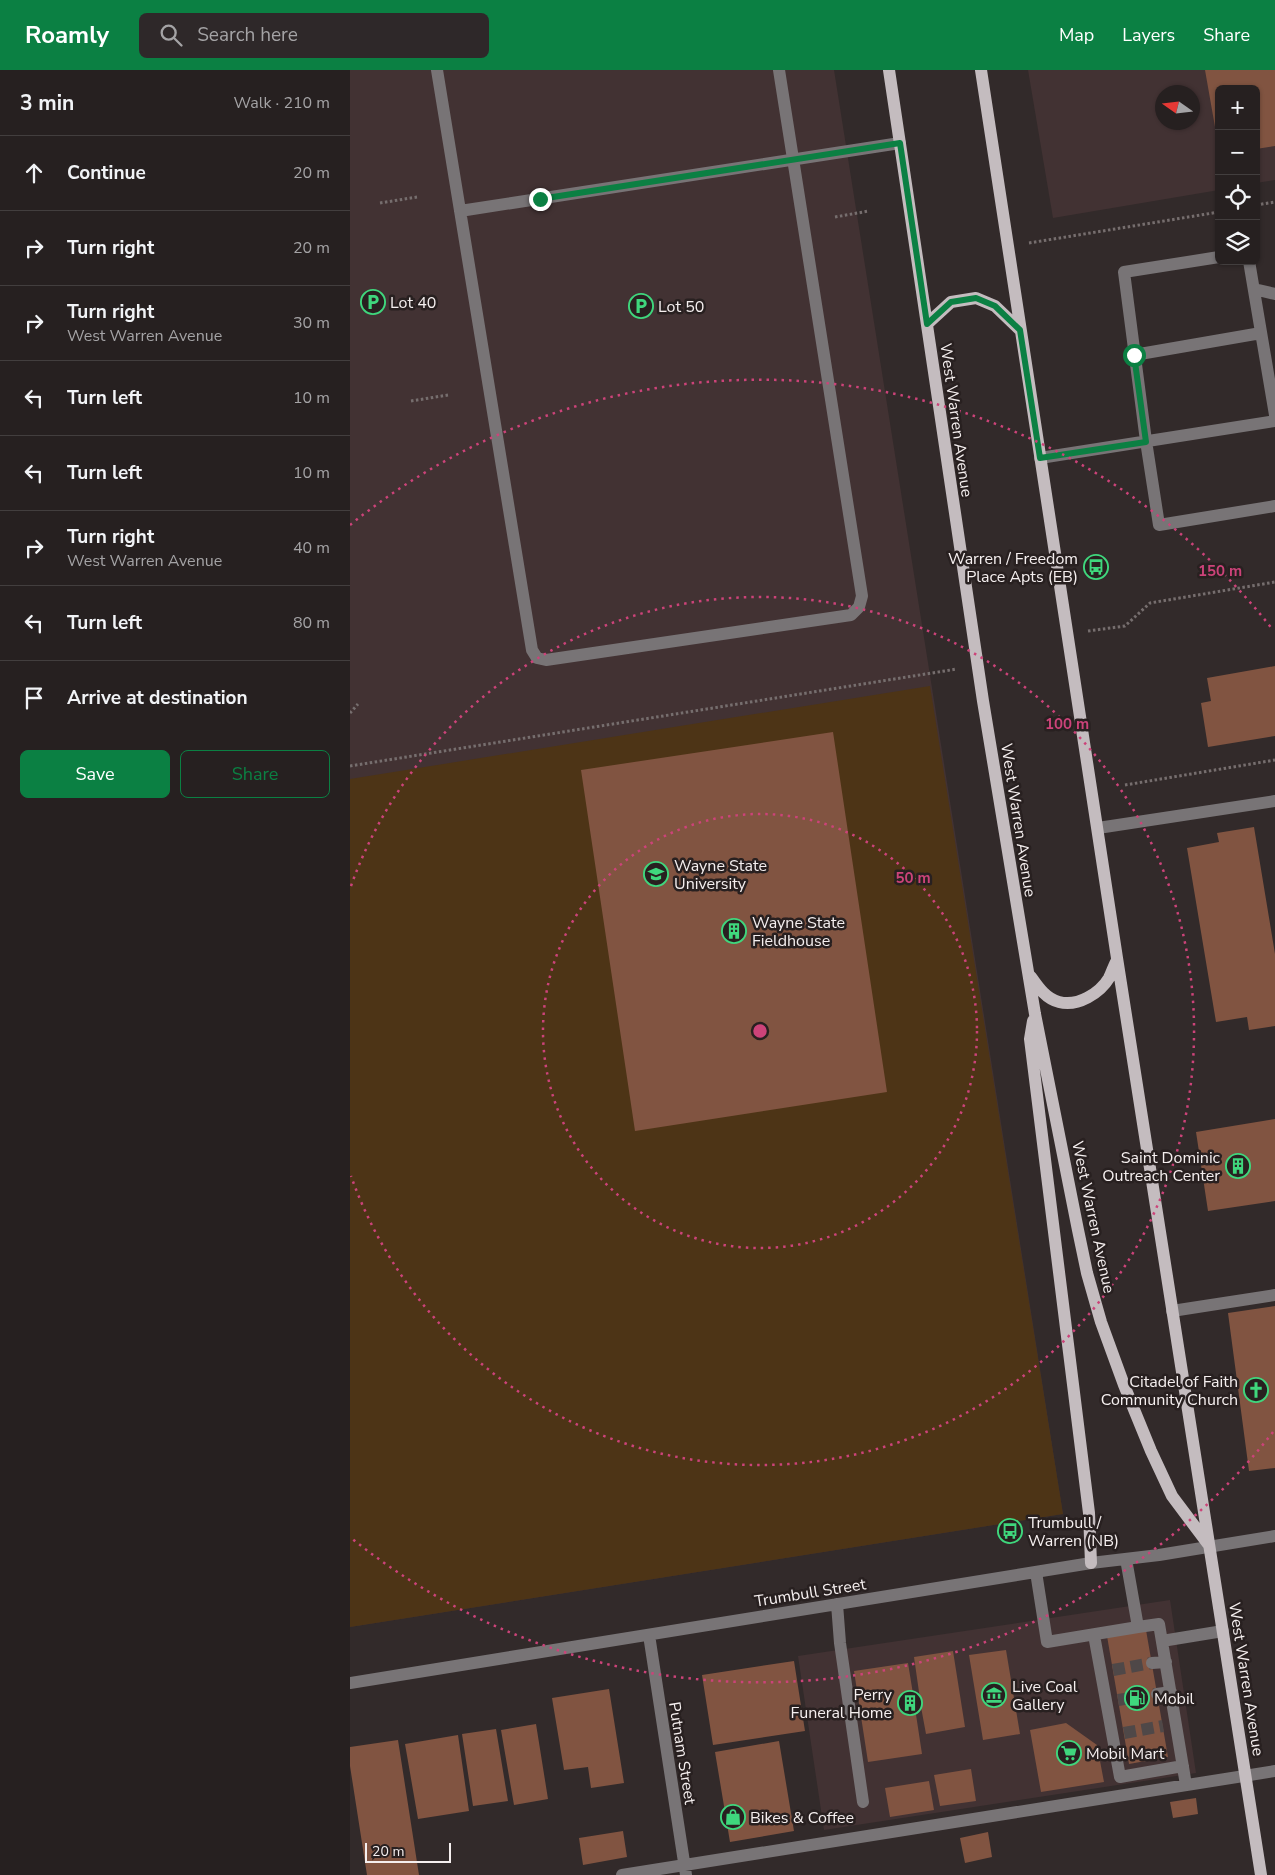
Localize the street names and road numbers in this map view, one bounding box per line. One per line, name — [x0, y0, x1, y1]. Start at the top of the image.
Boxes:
street label: West Warren Avenue — [934, 342, 978, 499]
street label: West Warren Avenue — [995, 742, 1041, 899]
street label: West Warren Avenue — [1066, 1139, 1120, 1295]
street label: Trumbull Street — [753, 1573, 868, 1613]
street label: West Warren Avenue — [1223, 1601, 1269, 1758]
street label: Putnam Street — [663, 1700, 701, 1806]

